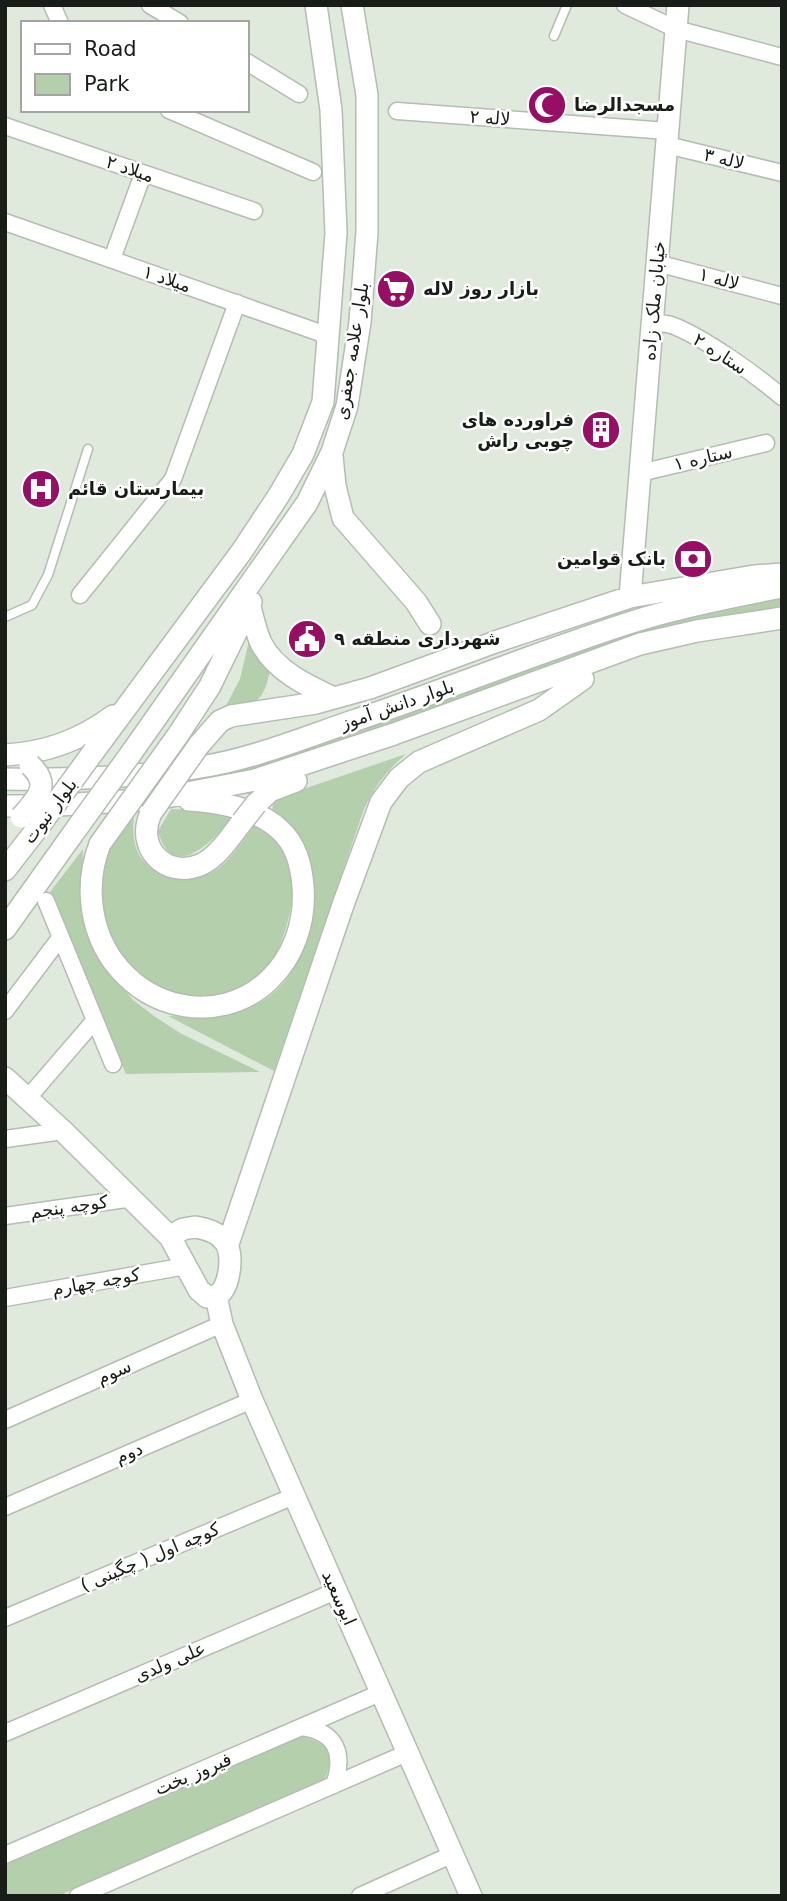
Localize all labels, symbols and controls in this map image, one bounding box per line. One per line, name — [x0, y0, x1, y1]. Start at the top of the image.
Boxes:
legend — [21, 21, 248, 112]
text: Road — [84, 37, 137, 61]
text: Park — [84, 72, 130, 96]
mosque icon: مسجدالرضا — [526, 84, 568, 126]
place label: مسجدالرضا — [574, 94, 675, 116]
street label: لاله ۲ — [469, 106, 511, 129]
street label: لاله ۳ — [702, 143, 746, 174]
street label: میلاد ۲ — [103, 151, 157, 186]
street label: خیابان ملک زاده — [638, 240, 669, 362]
street label: میلاد ۱ — [140, 261, 194, 296]
street label: لاله ۱ — [697, 263, 742, 294]
supermarket icon: بازار روز لاله — [375, 268, 417, 310]
place label: بازار روز لاله — [423, 278, 539, 300]
street label: بلوار علامه جعفری — [330, 281, 374, 421]
street label: ستاره ۲ — [690, 329, 751, 379]
place label: فراورده های چوبی راش — [461, 409, 574, 452]
building icon: فراورده های چوبی راش — [580, 409, 622, 451]
street label: ستاره ۱ — [672, 441, 734, 474]
hospital icon: بیمارستان قائم — [20, 468, 62, 510]
place label: بیمارستان قائم — [68, 478, 204, 499]
bank icon: بانک قوامین — [672, 538, 714, 580]
place label: بانک قوامین — [557, 548, 666, 570]
public building icon: شهرداری منطقه ۹ — [286, 618, 328, 660]
place label: شهرداری منطقه ۹ — [334, 628, 500, 650]
street label: بلوار دانش آموز — [336, 674, 457, 735]
street label: بلوار نبوت — [18, 774, 82, 848]
street label: کوچه پنجم — [29, 1191, 110, 1223]
street label: کوچه چهارم — [50, 1263, 142, 1301]
street label: سوم — [93, 1355, 135, 1389]
street label: دوم — [112, 1437, 146, 1469]
street label: کوچه اول ( چگینی ) — [77, 1518, 223, 1596]
street label: ابوسعید — [317, 1567, 361, 1629]
street label: علی ولدی — [131, 1637, 209, 1687]
street label: فیروز بخت — [151, 1748, 235, 1800]

